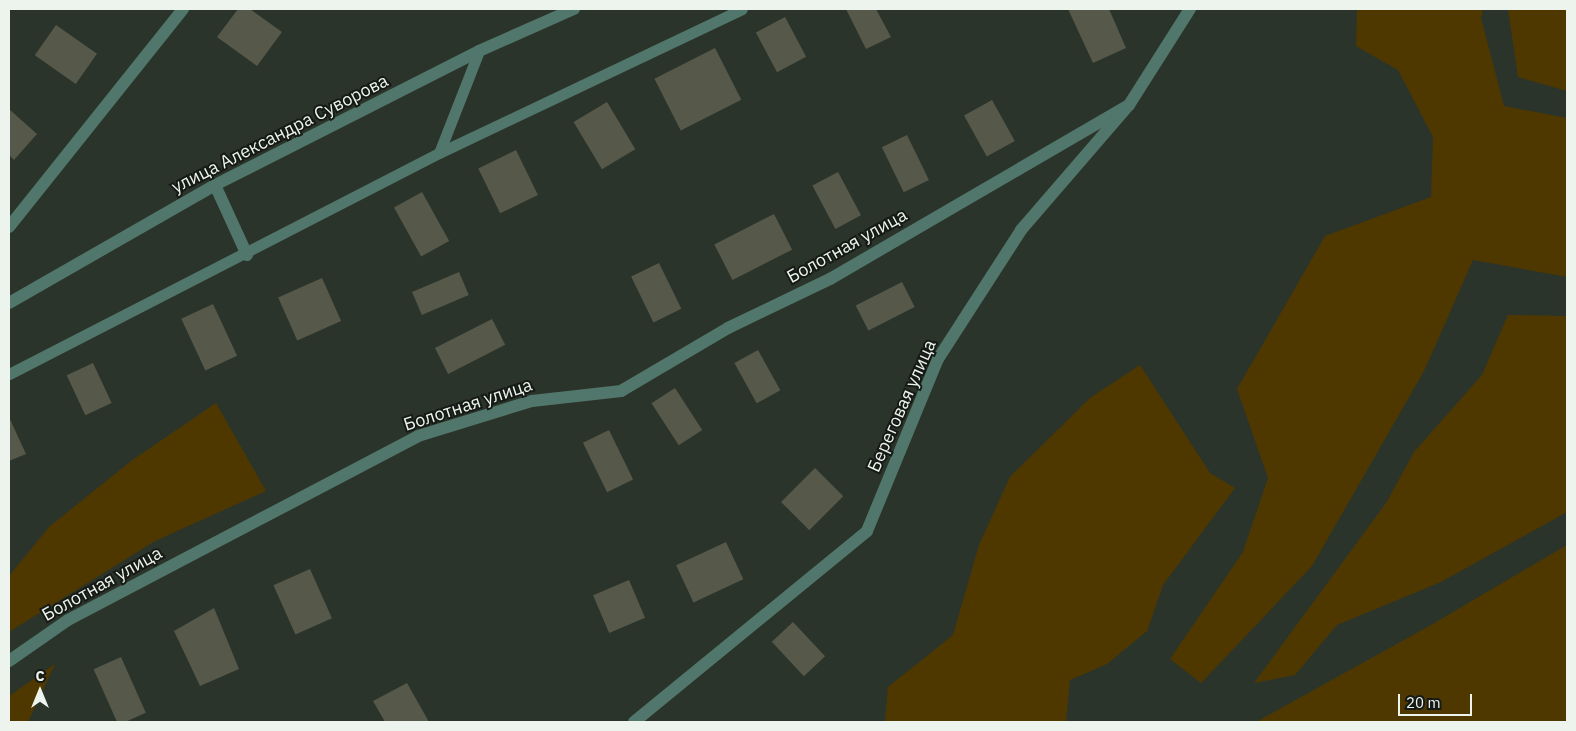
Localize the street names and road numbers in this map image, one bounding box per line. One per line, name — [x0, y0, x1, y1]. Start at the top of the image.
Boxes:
street label: улица Александра Суворова — [168, 70, 392, 198]
street label: Болотная улица — [783, 204, 911, 288]
street label: Береговая улица — [863, 337, 941, 475]
street label: Болотная улица — [401, 374, 535, 436]
street label: Болотная улица — [38, 542, 166, 626]

